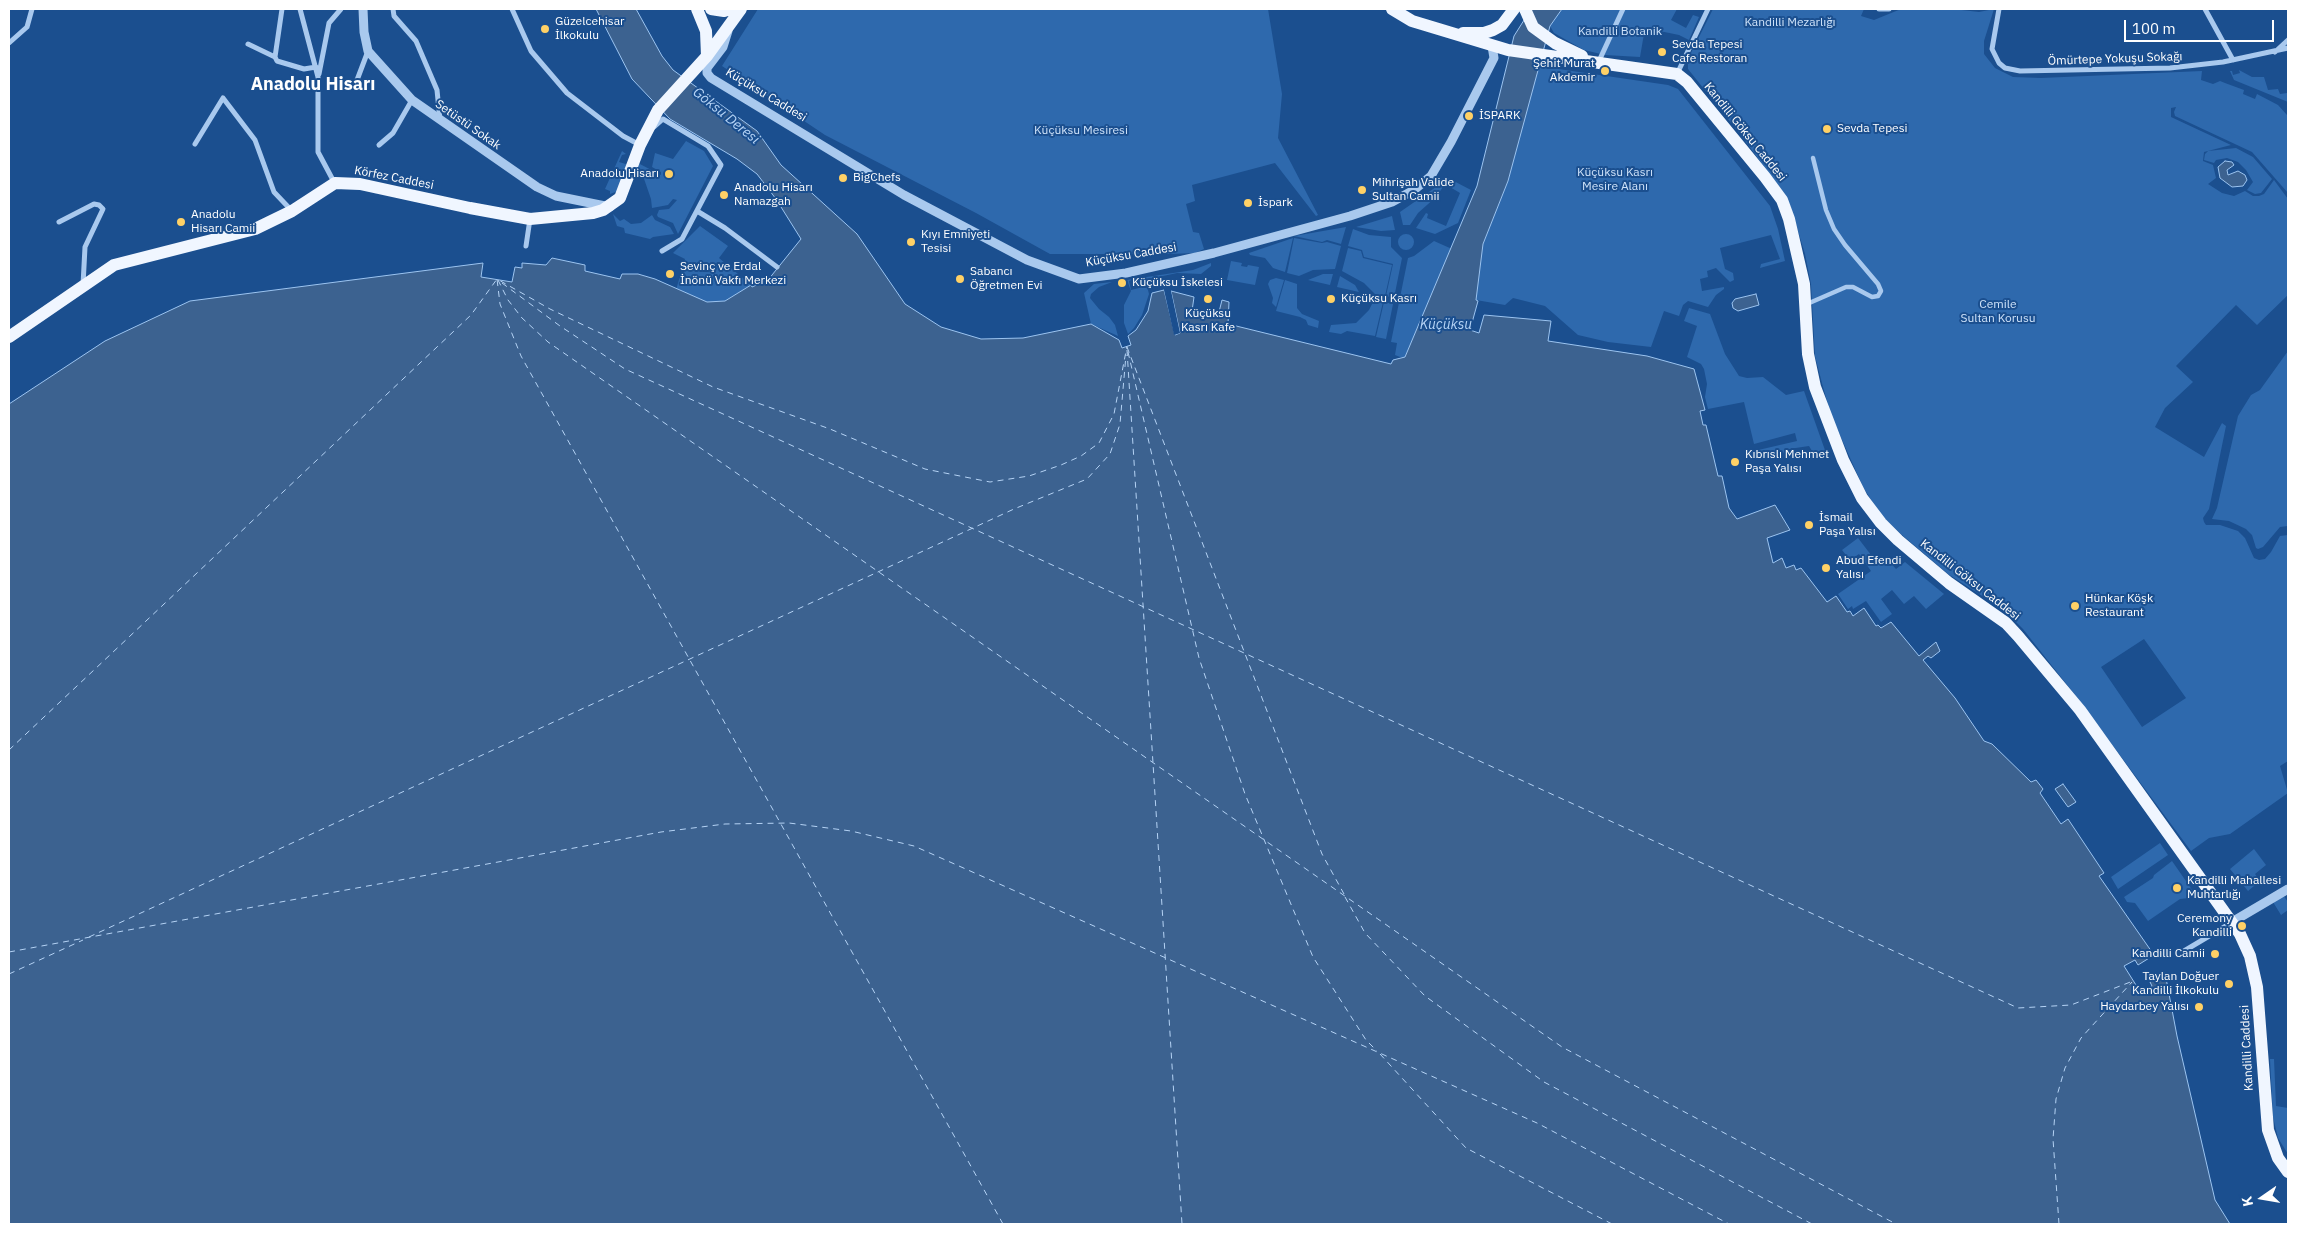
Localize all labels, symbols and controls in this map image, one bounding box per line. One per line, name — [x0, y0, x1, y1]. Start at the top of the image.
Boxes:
scale bar — [2127, 10, 2277, 42]
place label: Güzelcehisar İlkokulu — [555, 15, 624, 43]
park label: Kandilli Mezarlığı — [1744, 16, 1836, 30]
text: 100 m — [2132, 19, 2176, 38]
marker: Güzelcehisar İlkokulu — [539, 23, 551, 35]
park label: Kandilli Botanik — [1578, 25, 1662, 39]
place label: Sevda Tepesi Cafe Restoran — [1672, 38, 1747, 66]
marker: Sevda Tepesi Cafe Restoran — [1656, 46, 1668, 58]
street label: Ömürtepe Yokuşu Sokağı — [2047, 49, 2183, 69]
place label: Şehit Murat Akdemir — [1533, 57, 1595, 85]
street label: Küçüksu Caddesi — [723, 65, 809, 125]
marker: Şehit Murat Akdemir — [1599, 65, 1611, 77]
district label: Anadolu Hisarı — [251, 74, 375, 96]
street label: Kandilli Göksu Caddesi — [1701, 80, 1789, 184]
water label: Göksu Deresi — [689, 84, 763, 148]
street label: Setüstü Sokak — [432, 97, 504, 153]
place label: İSPARK — [1479, 109, 1520, 123]
marker: İSPARK — [1463, 110, 1475, 122]
place label: Sevda Tepesi — [1837, 122, 1908, 136]
marker: Sevda Tepesi — [1821, 123, 1833, 135]
park label: Küçüksu Mesiresi — [1034, 124, 1128, 138]
street label: Körfez Caddesi — [353, 163, 435, 193]
park label: Küçüksu Kasrı Mesire Alanı — [1577, 166, 1653, 194]
place label: Anadolu Hisarı — [580, 167, 659, 181]
marker: Anadolu Hisarı — [663, 168, 675, 180]
place label: BigChefs — [853, 171, 901, 185]
marker: BigChefs — [837, 172, 849, 184]
place label: Mihrişah Valide Sultan Camii — [1372, 176, 1454, 204]
place label: Anadolu Hisarı Namazgah — [734, 181, 813, 209]
marker: Mihrişah Valide Sultan Camii — [1356, 184, 1368, 196]
marker: Anadolu Hisarı Namazgah — [718, 189, 730, 201]
place label: İspark — [1258, 196, 1293, 210]
marker: İspark — [1242, 197, 1254, 209]
place label: Anadolu Hisarı Camii — [191, 208, 255, 236]
marker: Anadolu Hisarı Camii — [175, 216, 187, 228]
place label: Kıyı Emniyeti Tesisi — [921, 228, 990, 256]
marker: Kıyı Emniyeti Tesisi — [905, 236, 917, 248]
street label: Küçüksu Caddesi — [1084, 240, 1178, 270]
place label: Sevinç ve Erdal İnönü Vakfı Merkezi — [680, 260, 786, 288]
place label: Sabancı Öğretmen Evi — [970, 265, 1043, 293]
marker: Sevinç ve Erdal İnönü Vakfı Merkezi — [664, 268, 676, 280]
marker: Sabancı Öğretmen Evi — [954, 273, 966, 285]
place label: Küçüksu İskelesi — [1132, 276, 1223, 290]
marker: Küçüksu İskelesi — [1116, 277, 1128, 289]
place label: Küçüksu Kasrı — [1341, 292, 1417, 306]
marker: Küçüksu Kasrı Kafe — [1202, 293, 1214, 305]
marker: Küçüksu Kasrı — [1325, 293, 1337, 305]
park label: Cemile Sultan Korusu — [1960, 298, 2036, 326]
place label: Küçüksu Kasrı Kafe — [1181, 307, 1235, 335]
water label: Küçüksu — [1420, 317, 1472, 333]
place label: Kıbrıslı Mehmet Paşa Yalısı — [1745, 448, 1829, 476]
marker: Kıbrıslı Mehmet Paşa Yalısı — [1729, 456, 1741, 468]
place label: İsmail Paşa Yalısı — [1819, 511, 1876, 539]
marker: İsmail Paşa Yalısı — [1803, 519, 1815, 531]
street label: Kandilli Göksu Caddesi — [1917, 537, 2023, 623]
place label: Abud Efendi Yalısı — [1836, 554, 1901, 582]
marker: Abud Efendi Yalısı — [1820, 562, 1832, 574]
place label: Hünkar Köşk Restaurant — [2085, 592, 2153, 620]
marker: Hünkar Köşk Restaurant — [2069, 600, 2081, 612]
place label: Kandilli Mahallesi Muhtarlığı — [2187, 874, 2281, 902]
marker: Kandilli Mahallesi Muhtarlığı — [2171, 882, 2183, 894]
place label: Ceremony Kandilli — [2177, 912, 2232, 940]
marker: Ceremony Kandilli — [2236, 920, 2248, 932]
place label: Kandilli Camii — [2132, 947, 2205, 961]
marker: Kandilli Camii — [2209, 948, 2221, 960]
place label: Taylan Doğuer Kandilli İlkokulu — [2132, 970, 2219, 998]
marker: Taylan Doğuer Kandilli İlkokulu — [2223, 978, 2235, 990]
place label: Haydarbey Yalısı — [2100, 1000, 2189, 1014]
marker: Haydarbey Yalısı — [2193, 1001, 2205, 1013]
street label: Kandilli Caddesi — [2238, 1005, 2256, 1091]
north arrow — [2237, 1173, 2287, 1223]
text: K — [2238, 1195, 2257, 1208]

